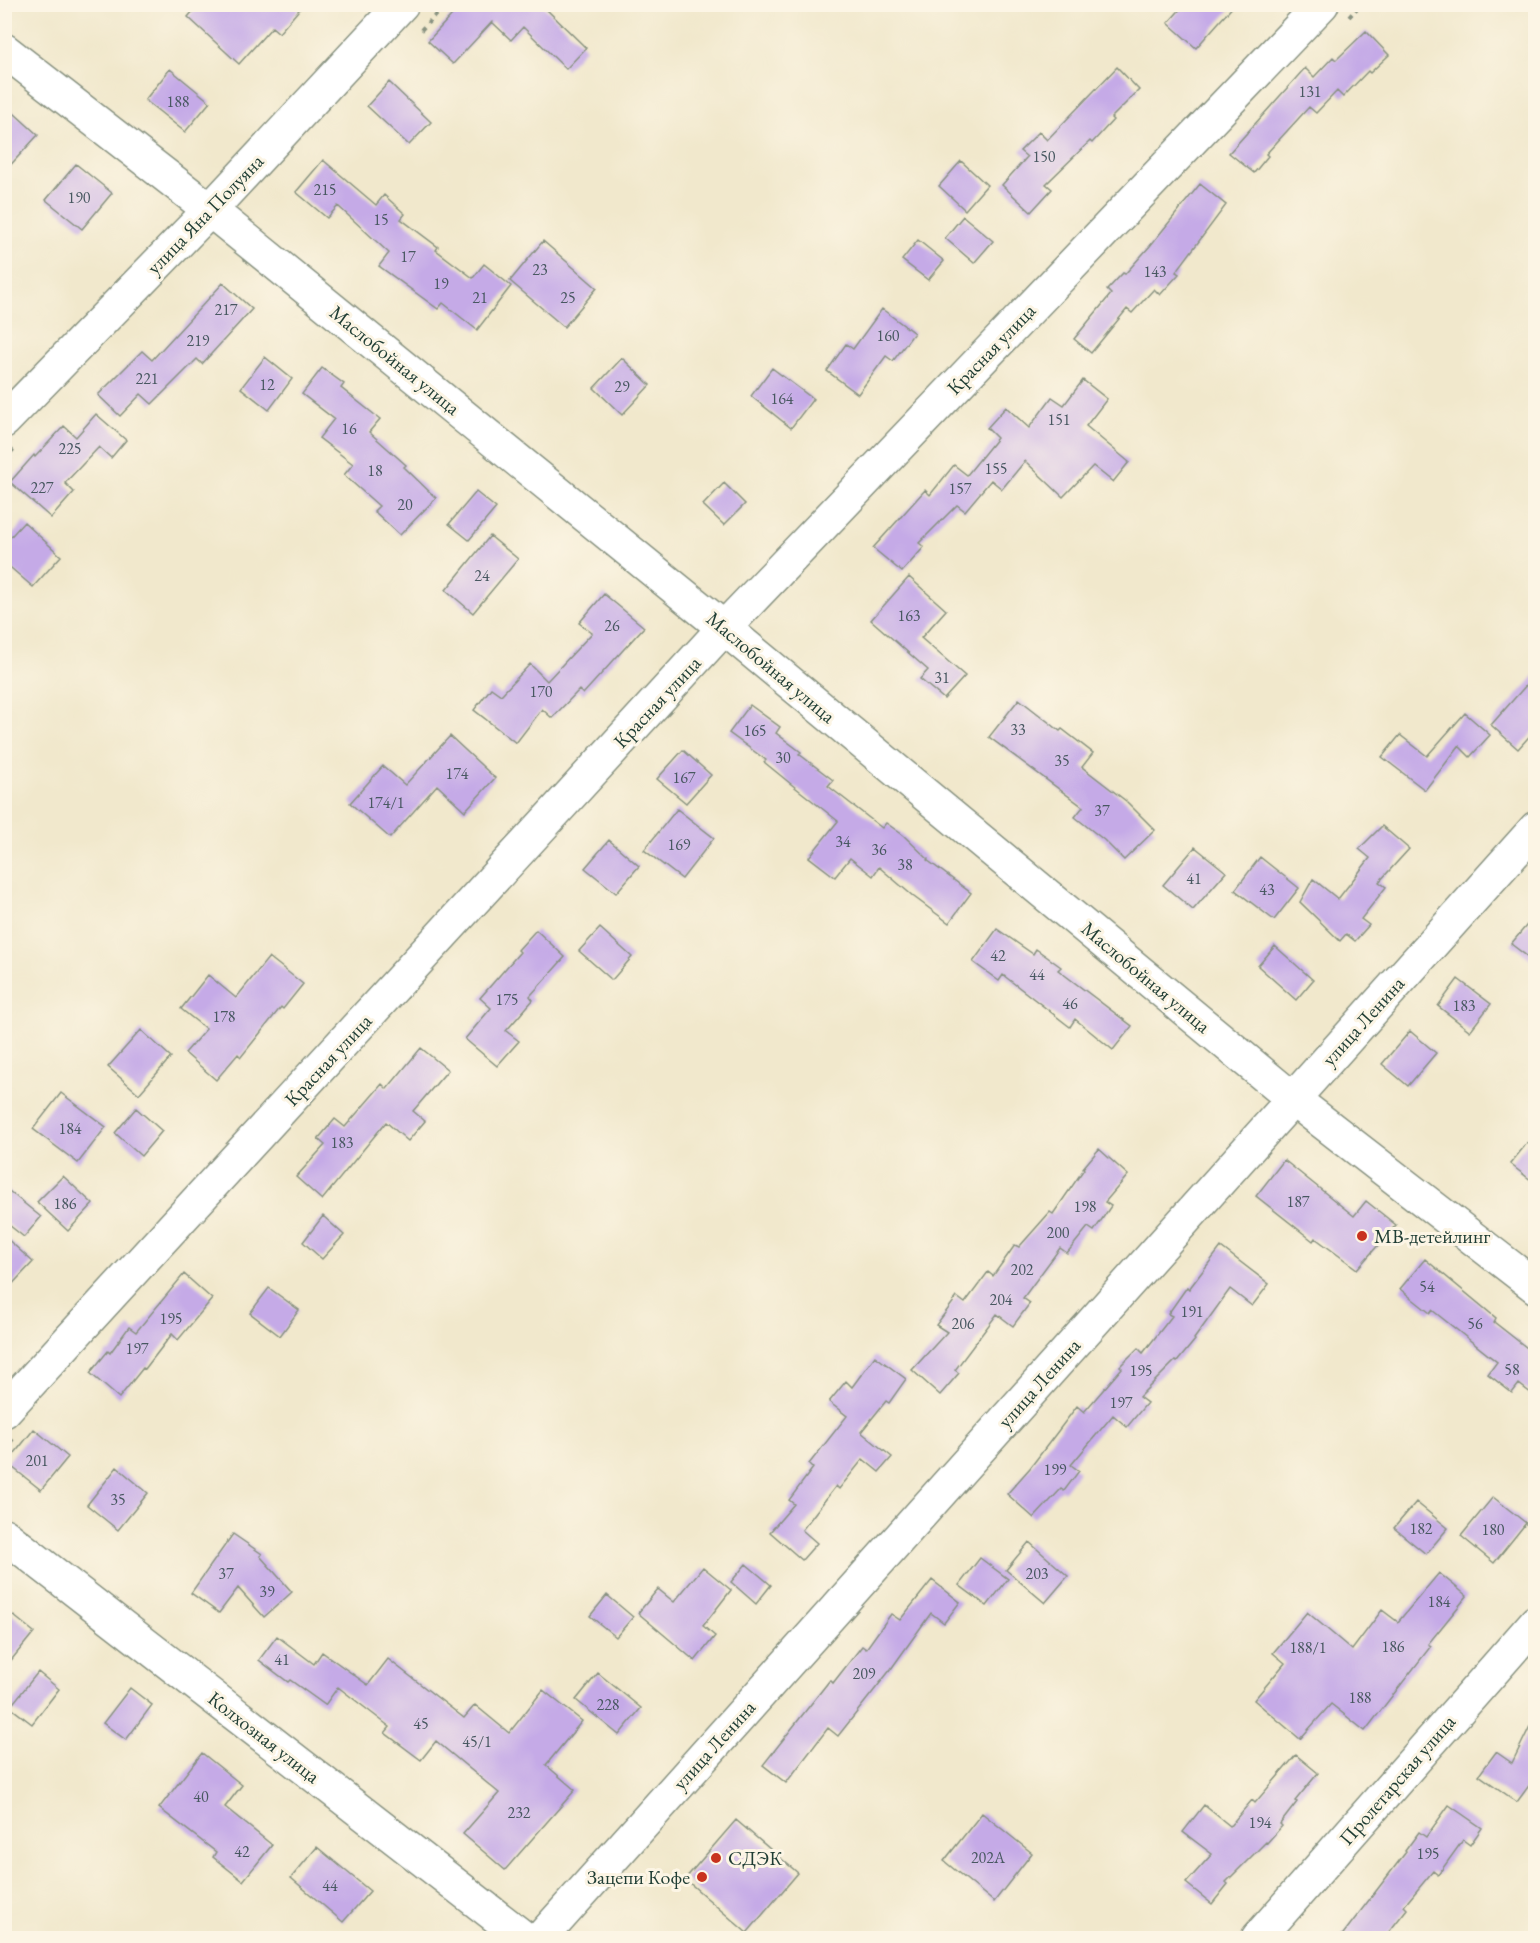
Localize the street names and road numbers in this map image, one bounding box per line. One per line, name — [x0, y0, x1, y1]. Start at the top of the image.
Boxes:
street label: улица Яна Полуяна — [141, 148, 269, 280]
street label: Красная улица — [941, 298, 1041, 400]
street label: Маслобойная улица — [324, 299, 466, 421]
street label: Маслобойная улица — [701, 605, 841, 729]
street label: Красная улица — [608, 650, 706, 754]
street label: Маслобойная улица — [1076, 915, 1216, 1039]
street label: улица Ленина — [1316, 971, 1410, 1071]
street label: Красная улица — [279, 1008, 377, 1112]
street label: улица Ленина — [992, 1333, 1086, 1433]
street label: Колхозная улица — [203, 1685, 325, 1789]
street label: улица Ленина — [667, 1695, 761, 1795]
street label: Пролетарская улица — [1333, 1709, 1461, 1851]

